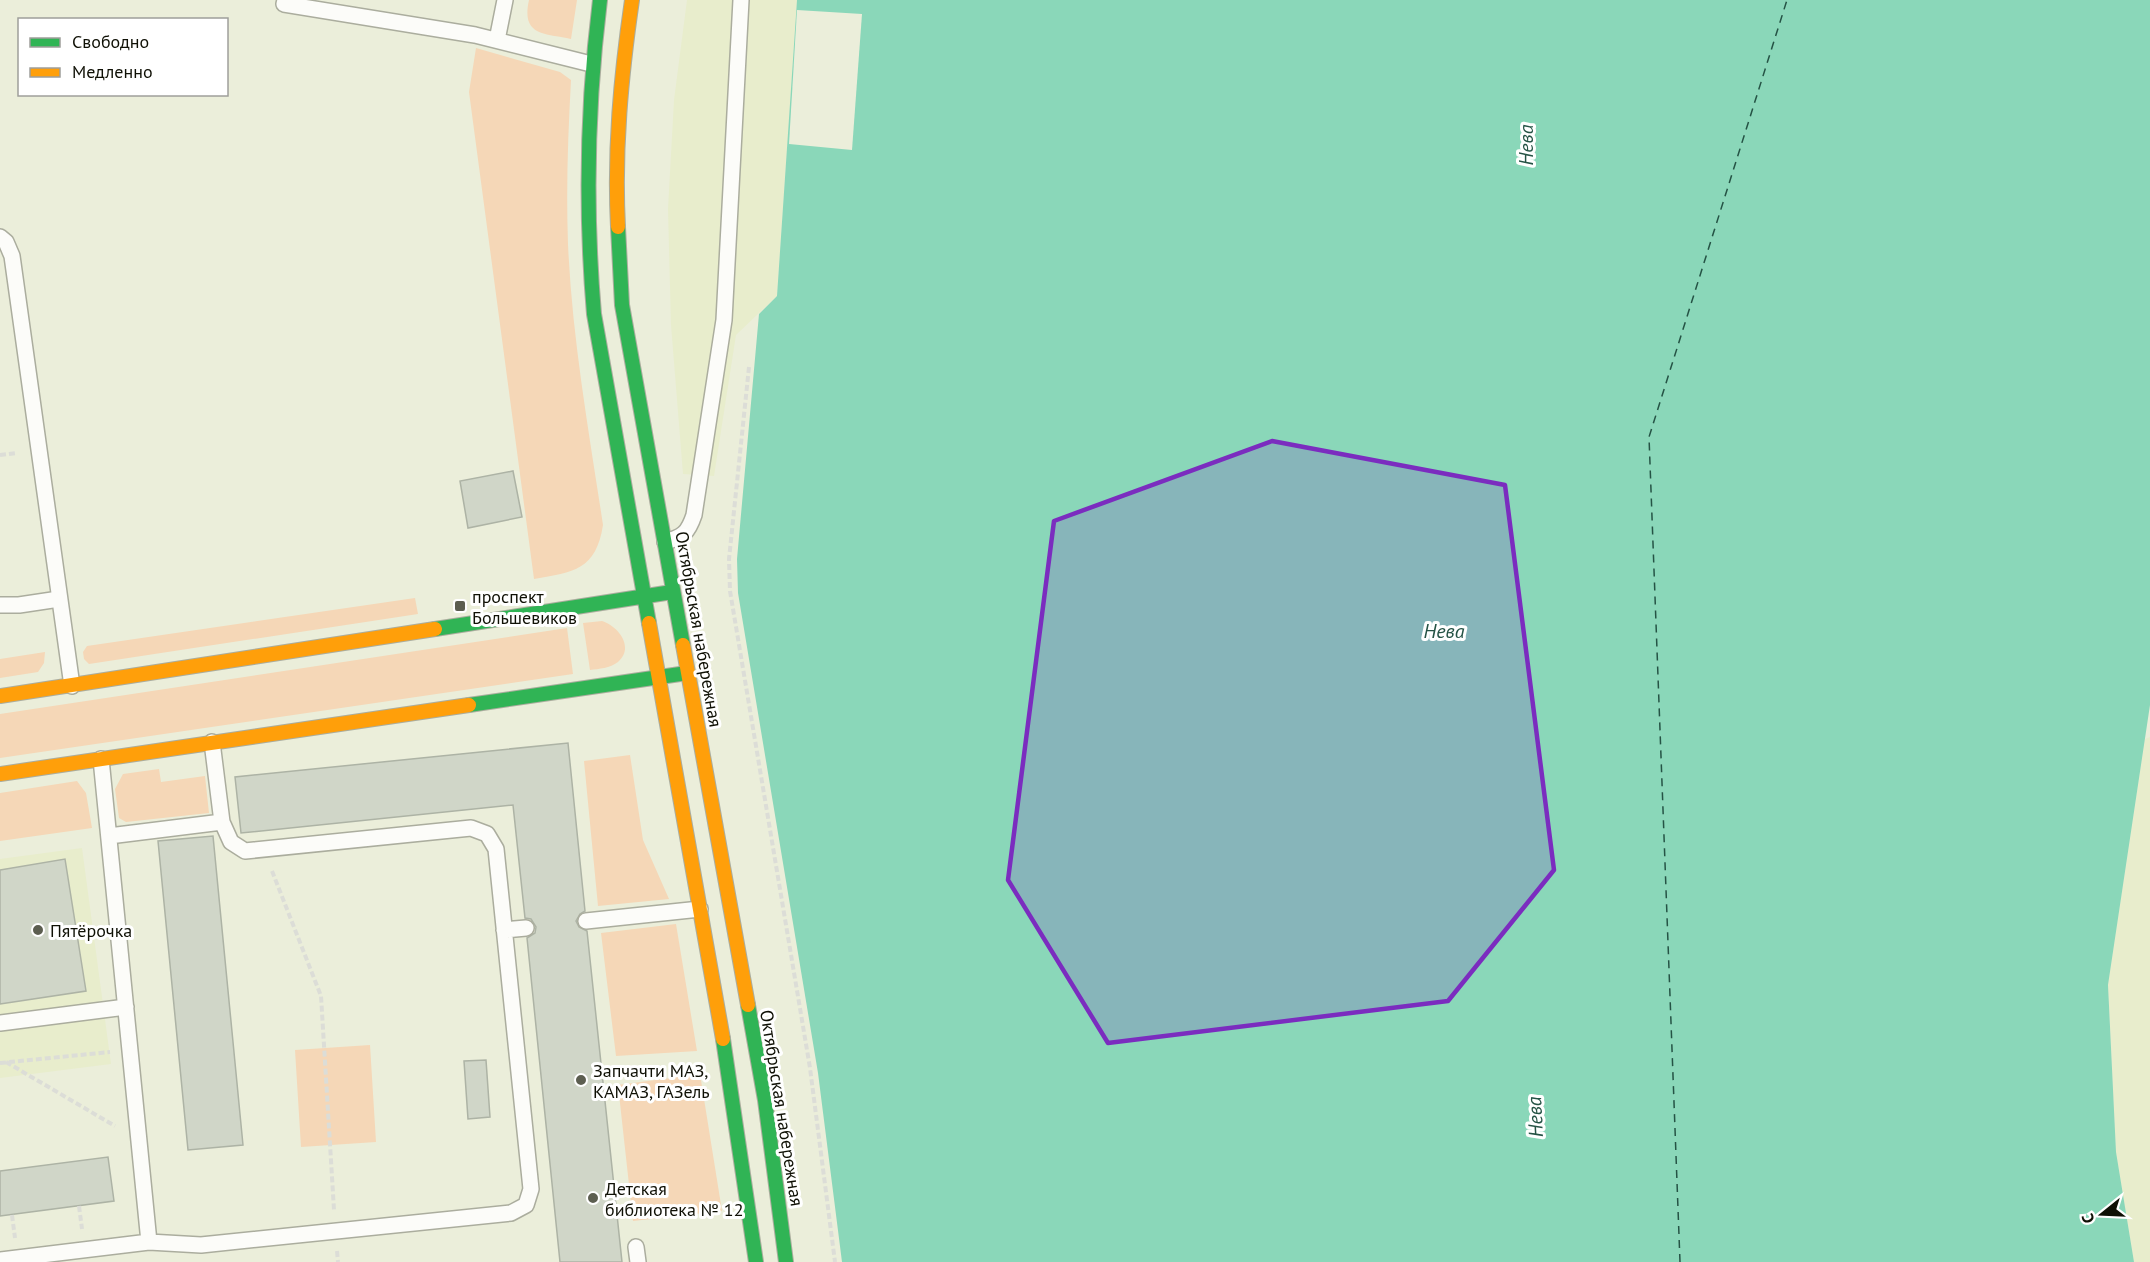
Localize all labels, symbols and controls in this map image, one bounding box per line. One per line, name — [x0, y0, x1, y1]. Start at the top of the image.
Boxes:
legend — [18, 18, 228, 96]
text: Свободно — [72, 30, 149, 53]
text: Медленно — [72, 60, 153, 83]
water label: Нева — [1513, 124, 1539, 165]
street label: Октябрьская набережная — [670, 529, 728, 729]
place label: проспект Большевиков — [472, 585, 577, 629]
marker: проспект Большевиков — [453, 599, 467, 613]
water label: Нева — [1424, 618, 1465, 644]
place label: Пятёрочка — [50, 919, 132, 942]
marker: Пятёрочка — [31, 923, 45, 937]
street label: Октябрьская набережная — [755, 1008, 809, 1208]
place label: Запчачти МАЗ, КАМАЗ, ГАЗель — [593, 1059, 710, 1103]
marker: Запчачти МАЗ, КАМАЗ, ГАЗель — [574, 1073, 588, 1087]
water label: Нева — [1521, 1096, 1549, 1138]
place label: Детская библиотека № 12 — [605, 1177, 743, 1221]
north arrow — [2072, 1184, 2132, 1244]
marker: Детская библиотека № 12 — [586, 1191, 600, 1205]
text: С — [2077, 1211, 2099, 1226]

